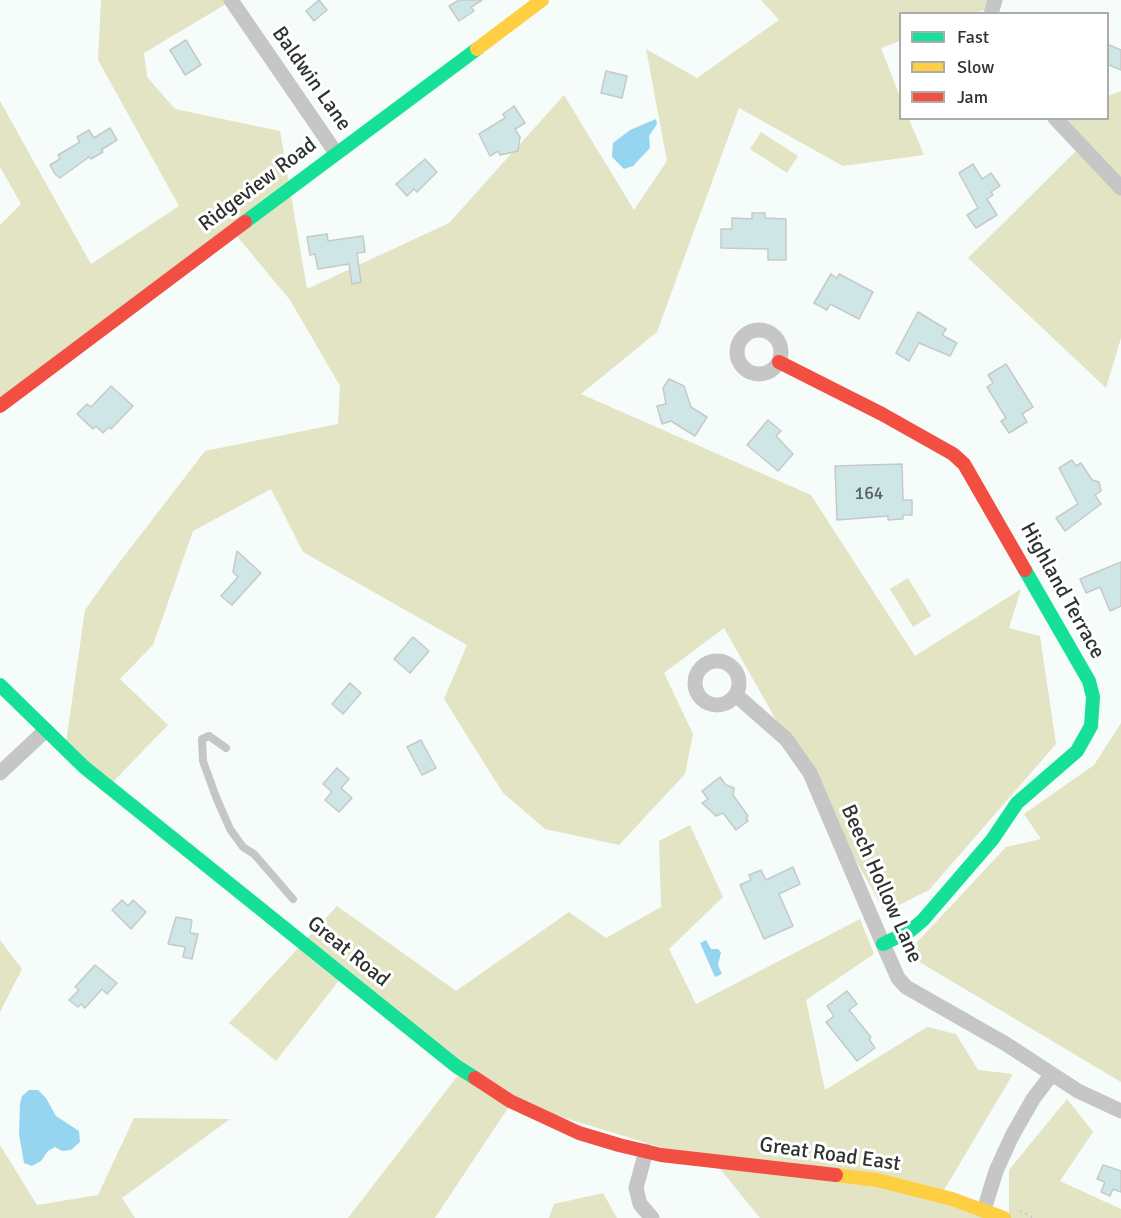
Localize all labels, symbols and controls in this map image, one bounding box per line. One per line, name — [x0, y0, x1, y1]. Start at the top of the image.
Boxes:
legend — [899, 12, 1109, 120]
street label: Baldwin Lane — [266, 22, 356, 136]
text: Fast — [957, 26, 989, 48]
text: Slow — [957, 56, 994, 78]
text: Jam — [957, 86, 988, 108]
street label: Ridgeview Road — [194, 133, 322, 237]
house number: 164 — [854, 483, 884, 505]
street label: Highland Terrace — [1014, 519, 1110, 663]
street label: Beech Hollow Lane — [835, 801, 927, 967]
street label: Great Road — [302, 911, 394, 993]
street label: Great Road East — [758, 1133, 902, 1177]

